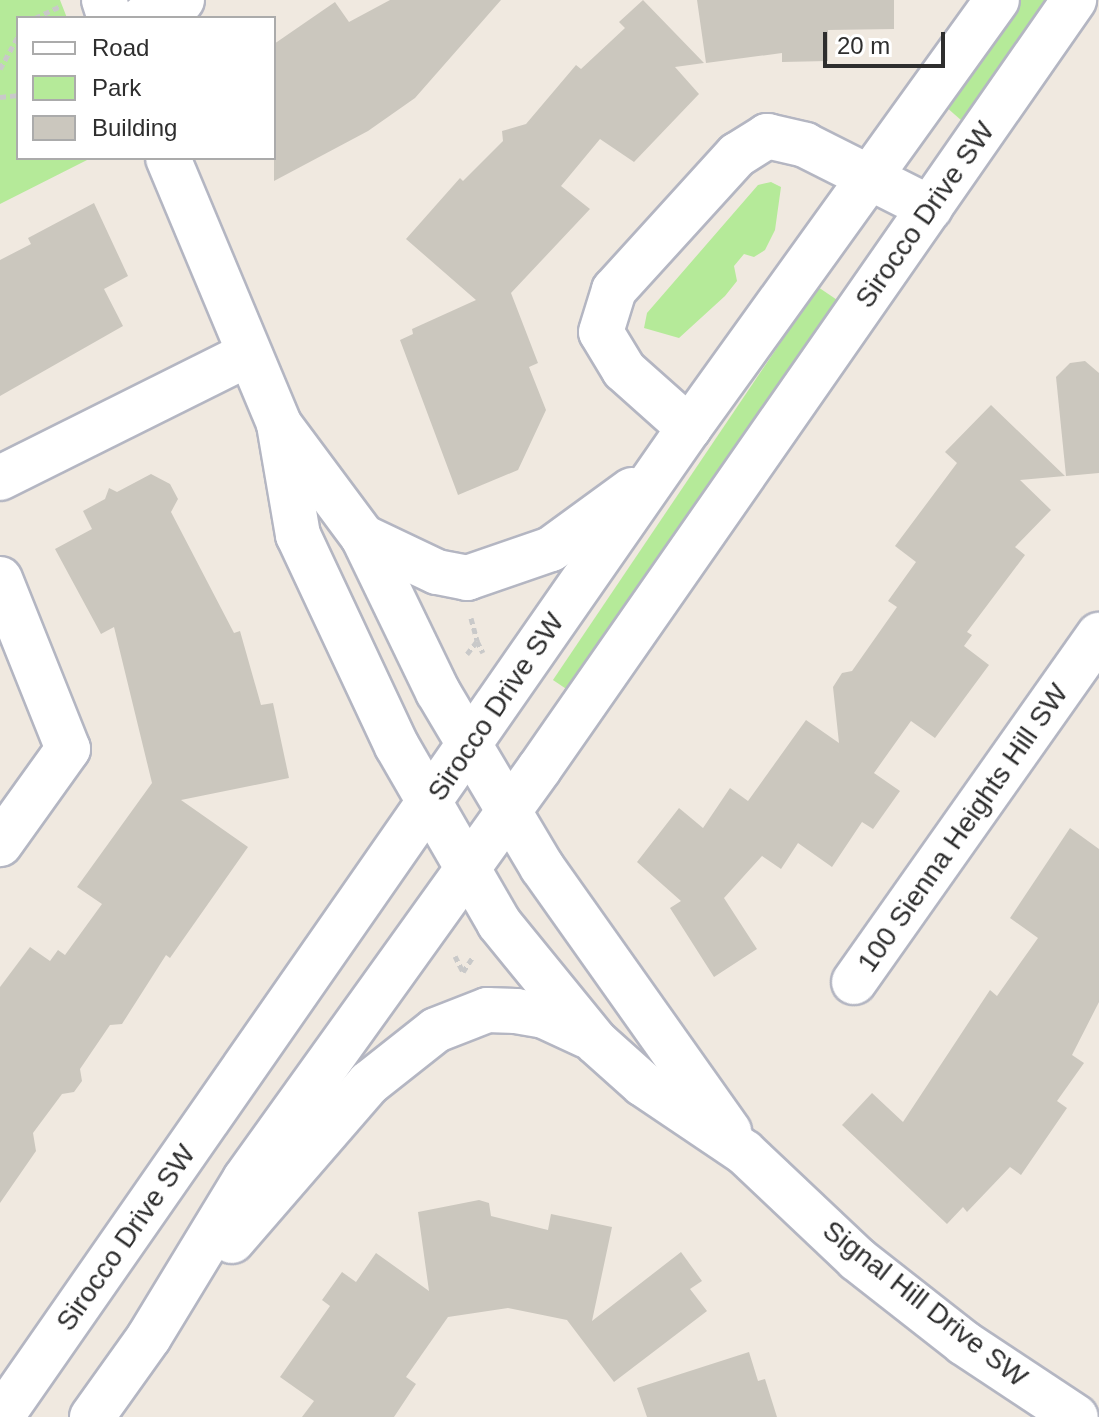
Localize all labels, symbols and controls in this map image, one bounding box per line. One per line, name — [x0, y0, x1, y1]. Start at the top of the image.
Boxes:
legend — [16, 16, 276, 160]
scale bar — [827, 16, 949, 66]
text: 20 m — [837, 32, 890, 59]
text: Road — [92, 34, 149, 61]
text: Park — [92, 74, 141, 101]
text: Building — [92, 114, 177, 141]
street label: Sirocco Drive SW — [848, 116, 1002, 314]
street label: Sirocco Drive SW — [421, 607, 571, 807]
street label: 100 Sienna Heights Hill SW — [851, 677, 1075, 979]
street label: Sirocco Drive SW — [49, 1139, 203, 1337]
street label: Signal Hill Drive SW — [816, 1214, 1034, 1394]

